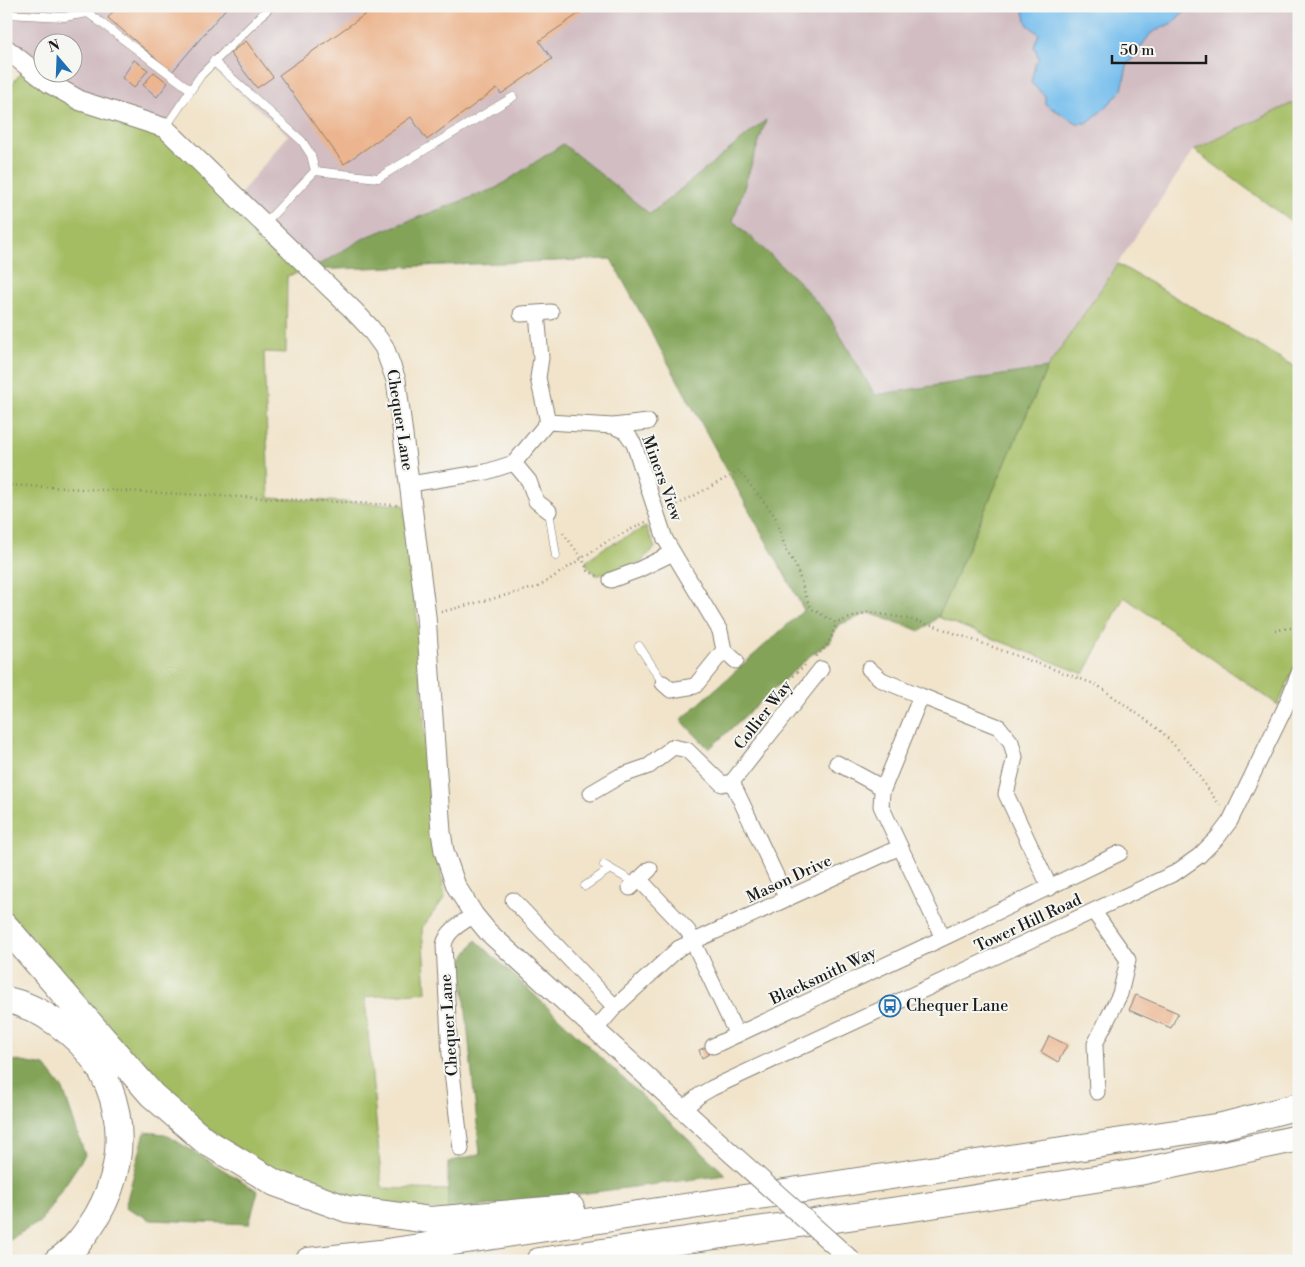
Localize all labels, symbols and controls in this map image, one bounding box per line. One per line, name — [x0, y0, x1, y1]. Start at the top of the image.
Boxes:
north arrow — [32, 32, 82, 82]
scale bar — [1112, 32, 1206, 64]
text: N — [46, 36, 62, 57]
text: 50 m — [1120, 41, 1154, 60]
street label: Chequer Lane — [382, 368, 418, 472]
street label: Miners View — [637, 433, 687, 524]
street label: Collier Way — [730, 676, 796, 754]
street label: Mason Drive — [743, 851, 835, 907]
street label: Tower Hill Road — [971, 889, 1085, 957]
street label: Blacksmith Way — [766, 943, 880, 1010]
street label: Chequer Lane — [435, 973, 463, 1077]
bus stop icon: Chequer Lane — [878, 994, 902, 1018]
place label: Chequer Lane — [906, 996, 1008, 1016]

